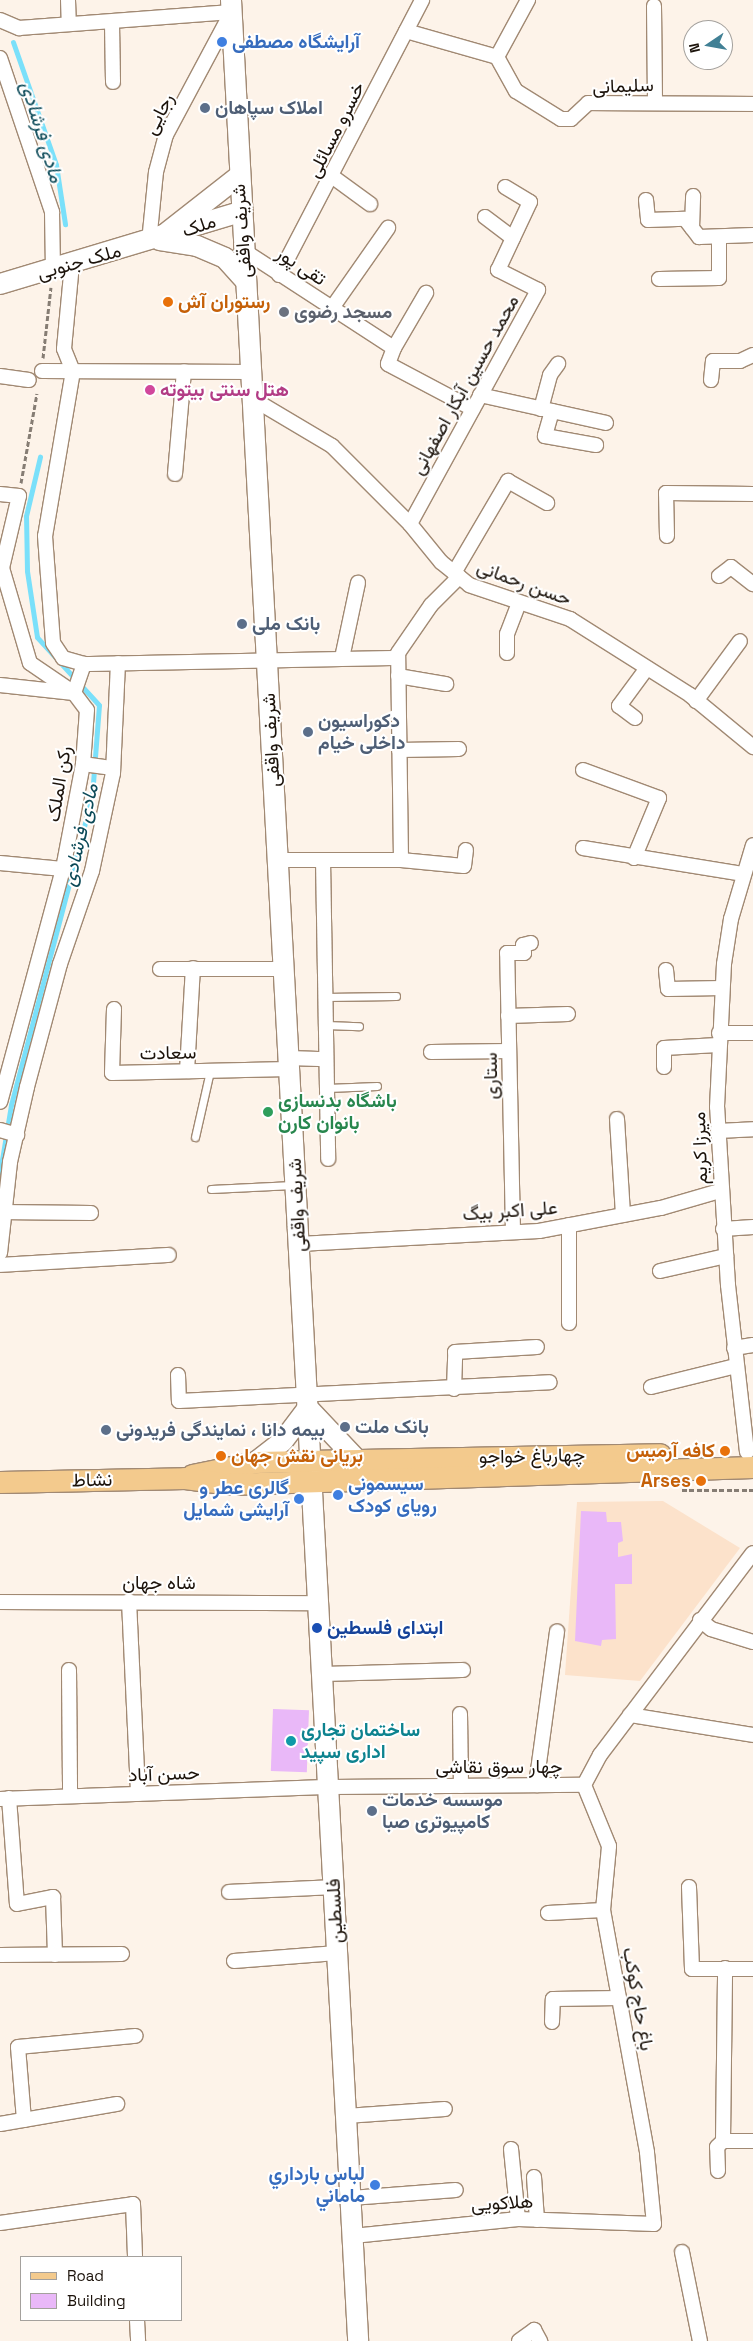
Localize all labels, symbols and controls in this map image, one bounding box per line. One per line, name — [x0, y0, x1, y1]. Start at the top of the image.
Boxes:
north arrow — [683, 20, 733, 70]
place label: آرایشگاه مصطفی — [232, 31, 360, 53]
marker: آرایشگاه مصطفی — [216, 36, 228, 48]
text: N — [685, 41, 704, 54]
street label: سلیمانی — [592, 74, 654, 98]
water label: مادی فرشادی — [15, 78, 69, 186]
street label: خسرو مسائلی — [302, 78, 370, 182]
street label: رجایی — [139, 89, 179, 139]
place label: املاک سپاهان — [215, 97, 323, 119]
marker: املاک سپاهان — [199, 102, 211, 114]
street label: شریف واقفی — [227, 183, 257, 279]
street label: ملک — [179, 210, 219, 242]
street label: ملک جنوبی — [34, 239, 124, 285]
street label: تقی پور — [272, 242, 330, 290]
place label: رستوران آش — [178, 291, 270, 313]
street label: محمد حسین آبکار اصفهانی — [406, 291, 524, 479]
marker: رستوران آش — [162, 296, 174, 308]
place label: مسجد رضوی — [294, 301, 392, 323]
marker: مسجد رضوی — [278, 306, 290, 318]
place label: هتل سنتی بیتوته — [160, 379, 289, 401]
marker: هتل سنتی بیتوته — [144, 384, 156, 396]
street label: حسن رحمانی — [474, 555, 574, 611]
place label: بانک ملی — [252, 613, 320, 635]
marker: بانک ملی — [236, 618, 248, 630]
street label: شریف واقفی — [257, 692, 285, 788]
place label: دکوراسیون داخلی خیام — [318, 710, 405, 754]
marker: دکوراسیون داخلی خیام — [302, 726, 314, 738]
street label: رکن الملک — [42, 744, 76, 824]
water label: مادی فرشادی — [57, 781, 103, 889]
street label: سعادت — [140, 1041, 196, 1065]
street label: ستاری — [479, 1052, 503, 1100]
place label: باشگاه بدنسازی بانوان کارن — [278, 1090, 397, 1134]
marker: باشگاه بدنسازی بانوان کارن — [262, 1106, 274, 1118]
street label: میرزا کریم — [687, 1111, 713, 1185]
street label: شریف واقفی — [283, 1157, 311, 1253]
street label: علی اکبر بیگ — [462, 1196, 558, 1226]
place label: بانک ملت — [355, 1416, 429, 1438]
place label: بیمه دانا ، نمایندگی فریدونی — [116, 1419, 325, 1441]
marker: بانک ملت — [339, 1421, 351, 1433]
marker: بیمه دانا ، نمایندگی فریدونی — [100, 1424, 112, 1436]
place label: کافه آرمیس — [626, 1440, 715, 1462]
street label: چهارباغ خواجو — [479, 1444, 585, 1468]
place label: بریانی نقش جهان — [231, 1445, 363, 1467]
marker: کافه آرمیس — [719, 1445, 731, 1457]
marker: بریانی نقش جهان — [215, 1450, 227, 1462]
street label: نشاط — [72, 1468, 112, 1492]
place label: Arses — [641, 1470, 691, 1492]
place label: سیسمونی رویای کودک — [348, 1473, 437, 1517]
marker: Arses — [695, 1475, 707, 1487]
place label: گالری عطر و آرایشی شمایل — [183, 1477, 289, 1521]
marker: سیسمونی رویای کودک — [332, 1489, 344, 1501]
marker: گالری عطر و آرایشی شمایل — [293, 1493, 305, 1505]
street label: شاه جهان — [122, 1572, 196, 1594]
place label: ابتدای فلسطین — [327, 1617, 443, 1639]
marker: ابتدای فلسطین — [311, 1622, 323, 1634]
place label: ساختمان تجاری اداری سپید — [301, 1719, 420, 1763]
marker: ساختمان تجاری اداری سپید — [285, 1735, 297, 1747]
street label: چهار سوق نقاشی — [435, 1756, 563, 1778]
street label: حسن آباد — [128, 1761, 200, 1787]
place label: موسسه خدمات کامپیوتری صبا — [382, 1789, 503, 1833]
marker: موسسه خدمات کامپیوتری صبا — [366, 1805, 378, 1817]
street label: فلسطین — [322, 1878, 348, 1944]
street label: باغ حاج کوکب — [618, 1946, 658, 2052]
place label: لباس بارداري ماماني — [268, 2163, 365, 2207]
marker: لباس بارداري ماماني — [369, 2179, 381, 2191]
street label: هلاکویی — [470, 2190, 534, 2216]
legend — [20, 2256, 182, 2321]
text: Road — [67, 2266, 104, 2285]
text: Building — [67, 2291, 126, 2310]

